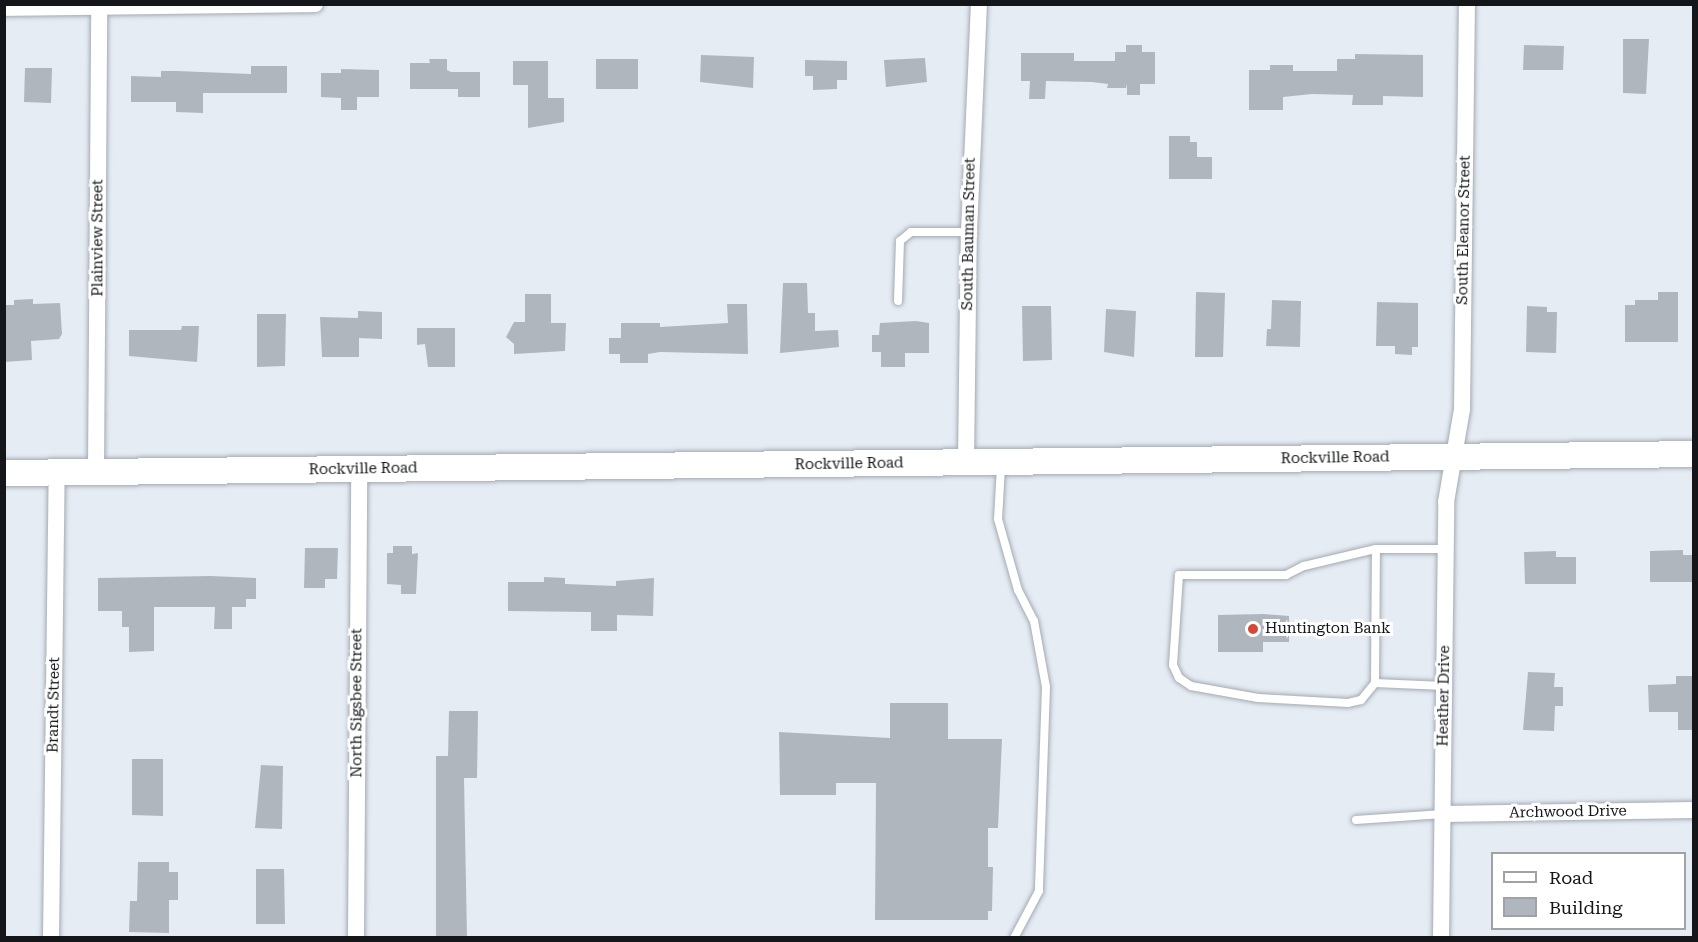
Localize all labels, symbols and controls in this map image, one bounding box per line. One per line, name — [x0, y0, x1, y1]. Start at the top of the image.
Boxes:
street label: South Eleanor Street — [1454, 155, 1474, 305]
street label: South Bauman Street — [959, 157, 979, 311]
street label: Plainview Street — [89, 179, 107, 297]
street label: Rockville Road — [1280, 448, 1390, 468]
street label: Rockville Road — [794, 454, 904, 474]
street label: Rockville Road — [308, 459, 418, 479]
place label: Huntington Bank — [1265, 620, 1390, 638]
marker: Huntington Bank — [1246, 622, 1260, 636]
street label: North Sigsbee Street — [348, 628, 366, 778]
street label: Heather Drive — [1434, 645, 1454, 747]
street label: Brandt Street — [44, 657, 64, 753]
street label: Archwood Drive — [1509, 802, 1627, 822]
legend — [1491, 852, 1686, 930]
text: Road — [1549, 867, 1593, 888]
text: Building — [1549, 897, 1623, 918]

